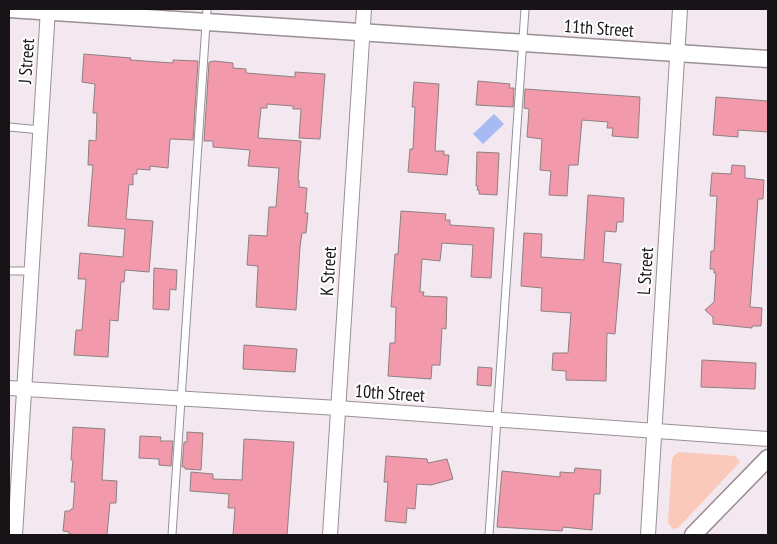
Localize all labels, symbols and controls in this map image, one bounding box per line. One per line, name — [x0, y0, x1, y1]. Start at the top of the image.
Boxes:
street label: 11th Street — [563, 14, 635, 42]
street label: J Street — [13, 38, 39, 85]
street label: K Street — [315, 245, 341, 297]
street label: L Street — [632, 246, 658, 296]
street label: 10th Street — [354, 379, 426, 407]

